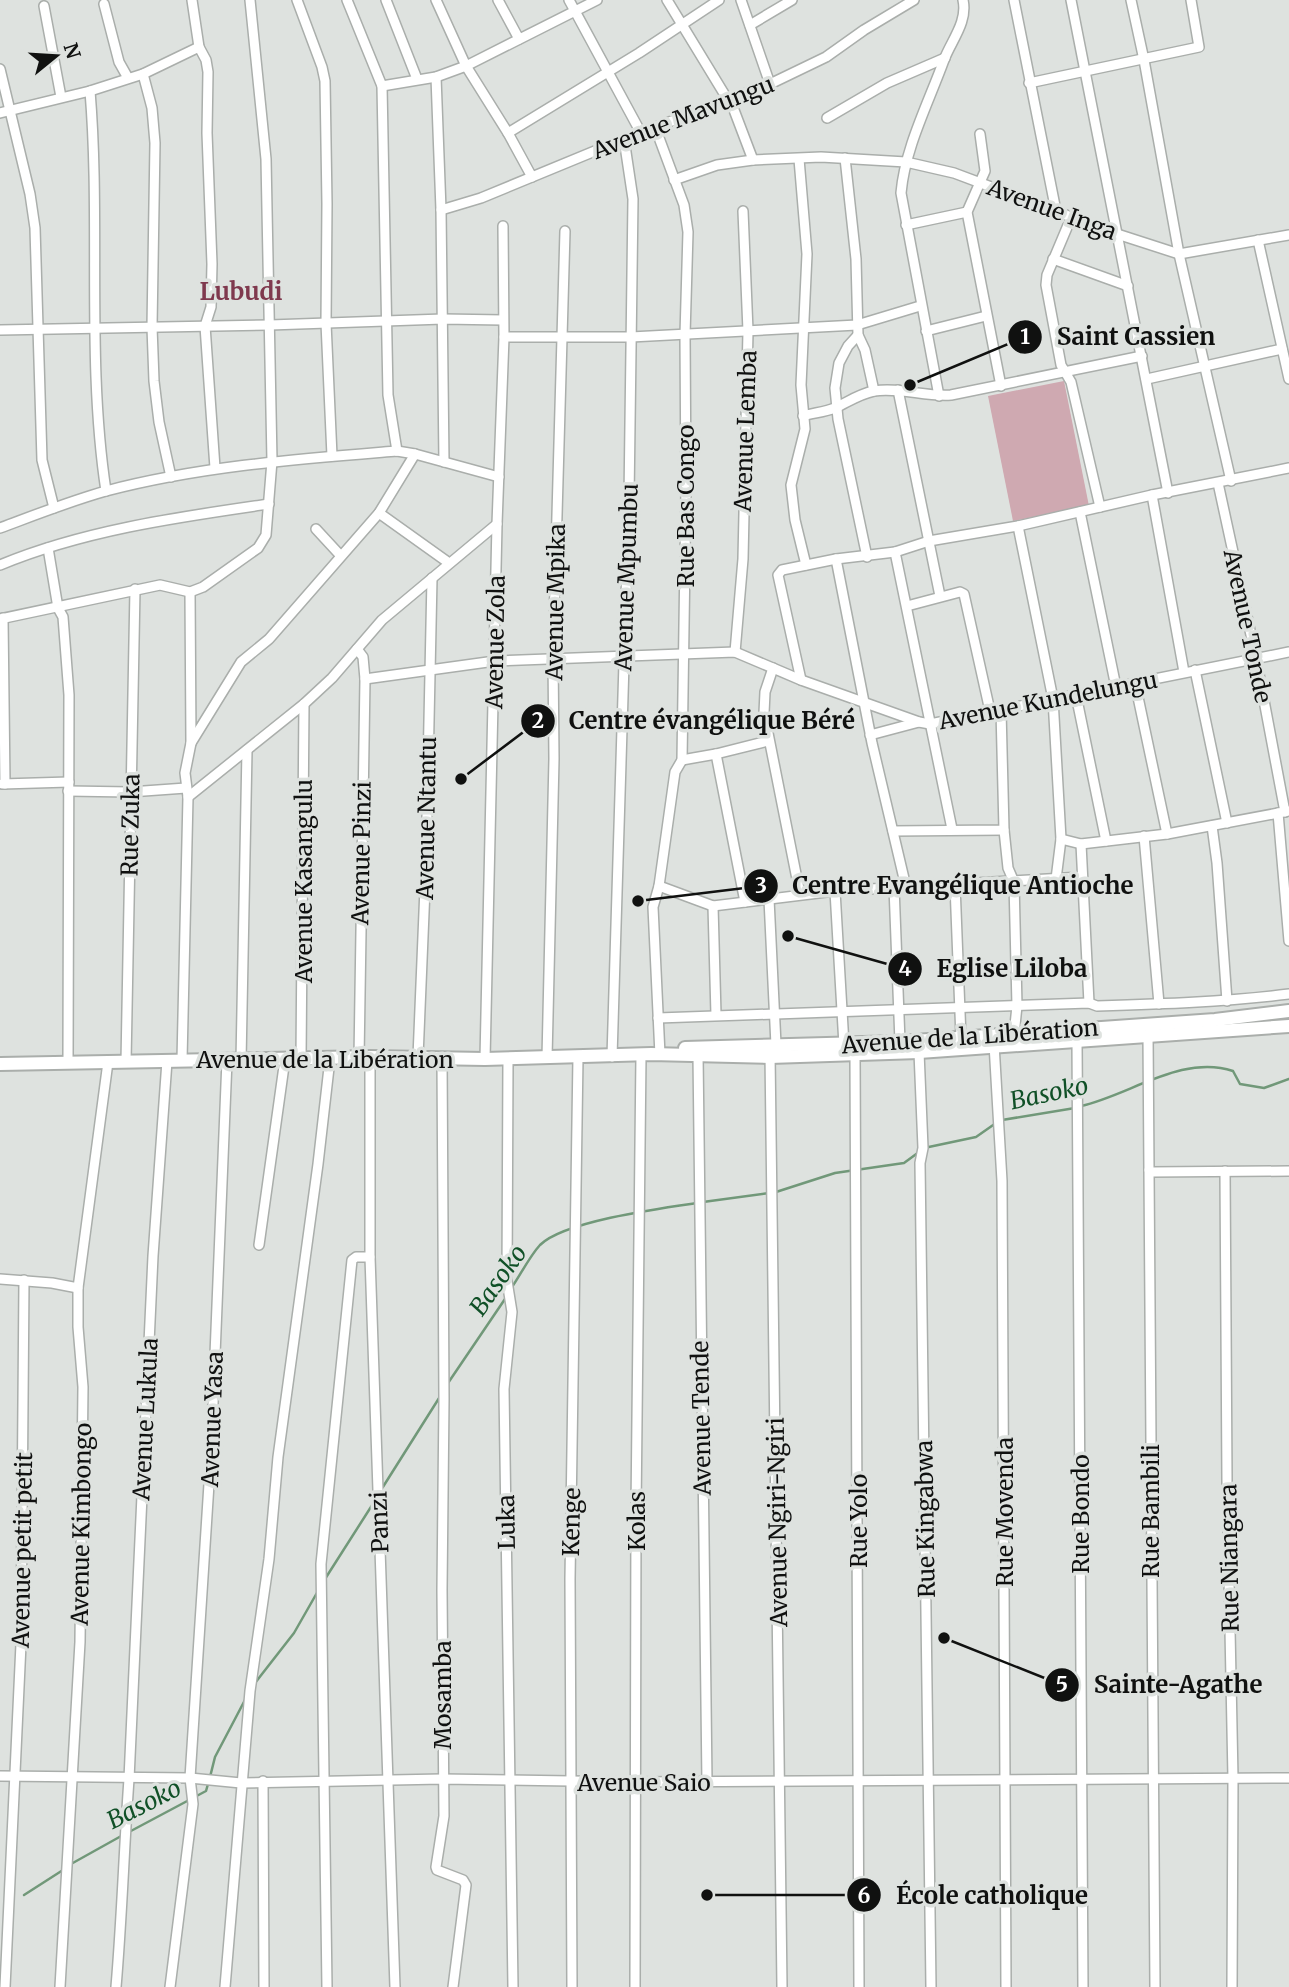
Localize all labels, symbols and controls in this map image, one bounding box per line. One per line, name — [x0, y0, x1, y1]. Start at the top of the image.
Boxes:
north arrow — [21, 21, 91, 91]
text: N — [58, 40, 86, 62]
street label: Avenue Mavungu — [587, 69, 778, 165]
street label: Avenue Inga — [982, 172, 1121, 246]
district label: Lubudi — [199, 276, 283, 307]
callout: Saint Cassien — [1008, 314, 1230, 359]
text: Saint Cassien — [1057, 321, 1215, 352]
text: 1 — [1020, 323, 1030, 350]
street label: Avenue Lemba — [728, 350, 762, 513]
street label: Rue Bas Congo — [671, 425, 700, 587]
street label: Avenue Mpumbu — [608, 483, 644, 672]
street label: Avenue Mpika — [539, 523, 571, 682]
street label: Avenue Tonde — [1217, 546, 1278, 705]
street label: Avenue Zola — [479, 575, 511, 710]
street label: Avenue Kundelungu — [935, 665, 1160, 736]
callout: Centre évangélique Béré — [520, 698, 869, 743]
text: Centre évangélique Béré — [569, 705, 855, 736]
text: 2 — [532, 707, 544, 734]
street label: Avenue Ntantu — [410, 736, 442, 901]
street label: Rue Zuka — [115, 773, 145, 877]
street label: Avenue Kasangulu — [289, 779, 318, 984]
street label: Avenue Pinzi — [345, 781, 377, 926]
callout: Centre Evangélique Antioche — [744, 863, 1148, 908]
text: Centre Evangélique Antioche — [793, 870, 1133, 901]
text: 3 — [755, 872, 767, 899]
callout: Eglise Liloba — [887, 946, 1101, 991]
text: Eglise Liloba — [937, 953, 1088, 984]
text: 4 — [898, 955, 912, 982]
street label: Avenue de la Libération — [840, 1013, 1099, 1060]
street label: Avenue de la Libération — [195, 1045, 454, 1074]
water label: Basoko — [1007, 1070, 1091, 1116]
water label: Basoko — [463, 1239, 533, 1321]
street label: Avenue Lukula — [126, 1337, 164, 1502]
street label: Avenue Tende — [685, 1340, 717, 1497]
street label: Avenue Yasa — [195, 1351, 229, 1488]
street label: Avenue Ngiri-Ngiri — [761, 1417, 793, 1628]
street label: Avenue Kimbongo — [65, 1422, 97, 1627]
street label: Rue Movenda — [990, 1437, 1019, 1587]
street label: Rue Kingabwa — [909, 1440, 941, 1598]
street label: Rue Bambili — [1136, 1444, 1165, 1578]
street label: Avenue petit petit — [6, 1452, 38, 1649]
street label: Rue Bondo — [1066, 1454, 1095, 1574]
street label: Rue Yolo — [844, 1474, 873, 1568]
street label: Rue Niangara — [1213, 1484, 1245, 1632]
street label: Kenge — [556, 1487, 586, 1557]
street label: Panzi — [363, 1491, 395, 1553]
street label: Kolas — [622, 1491, 651, 1551]
street label: Luka — [491, 1494, 521, 1550]
street label: Mosamba — [428, 1641, 457, 1749]
callout: Sainte-Agathe — [1045, 1662, 1276, 1707]
text: Sainte-Agathe — [1094, 1669, 1262, 1700]
text: 5 — [1056, 1671, 1068, 1698]
street label: Avenue Saio — [576, 1768, 711, 1797]
water label: Basoko — [102, 1772, 186, 1836]
callout: École catholique — [847, 1873, 1102, 1918]
text: École catholique — [896, 1879, 1088, 1911]
text: 6 — [858, 1882, 871, 1909]

